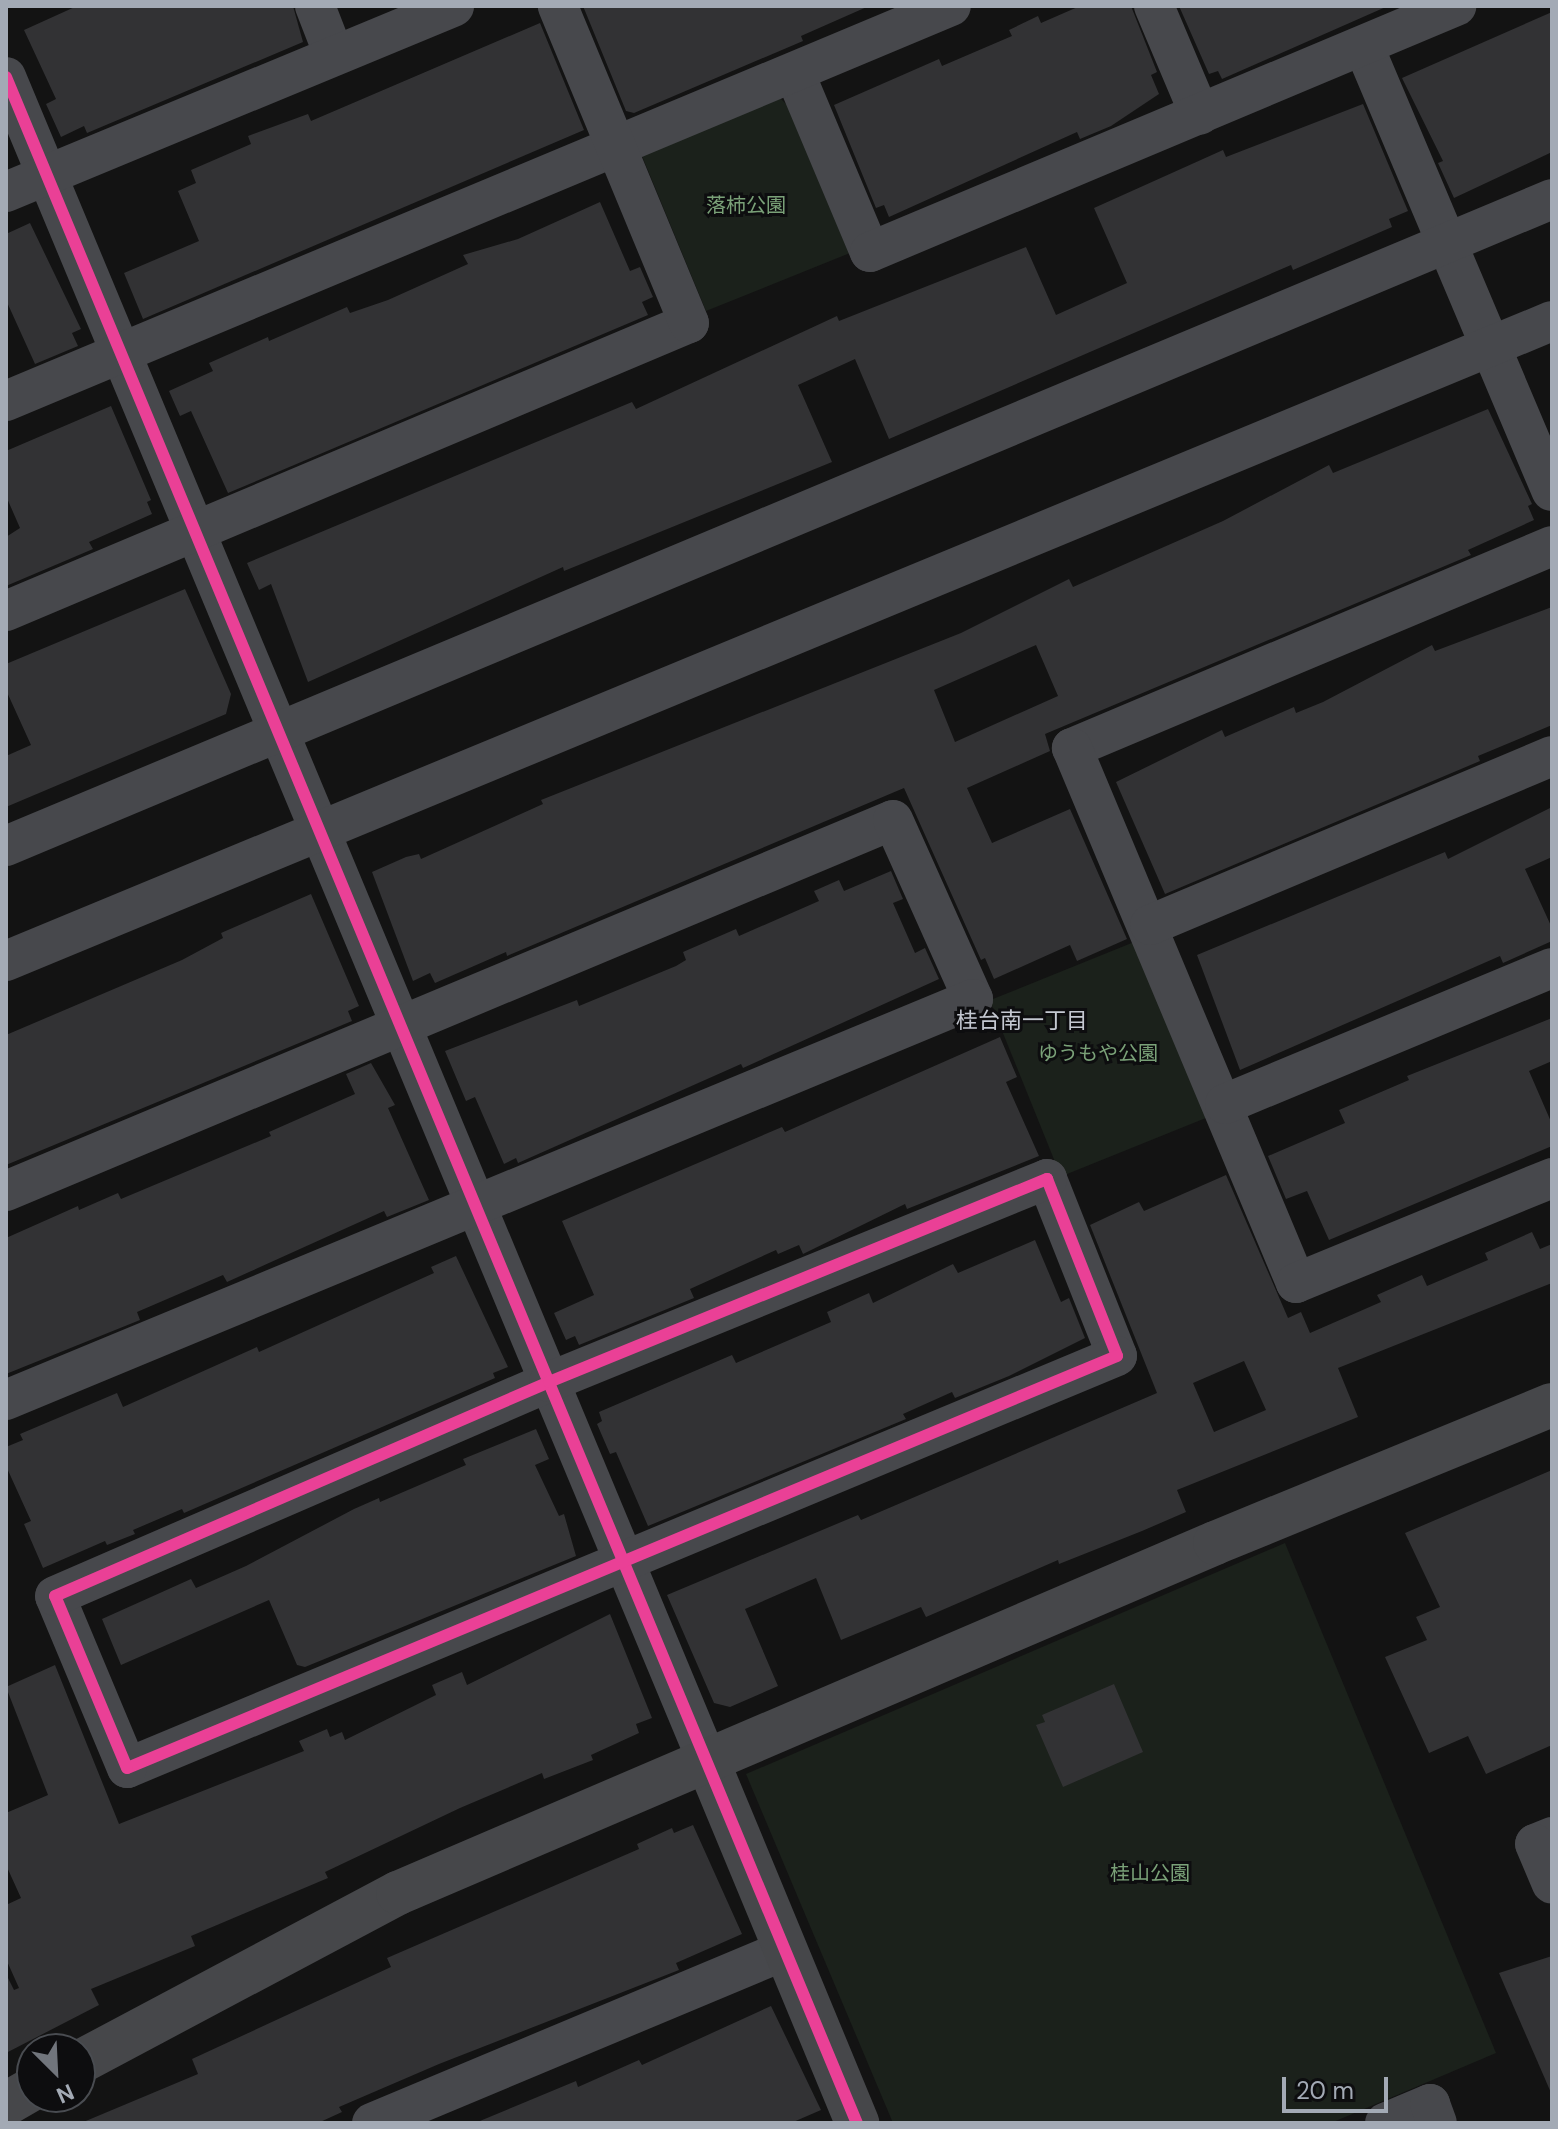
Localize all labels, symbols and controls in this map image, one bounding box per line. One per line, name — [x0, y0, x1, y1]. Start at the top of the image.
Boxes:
park label: 落柿公園 — [706, 193, 786, 217]
district label: 桂台南一丁目 — [956, 1008, 1088, 1034]
park label: ゆうもや公園 — [1038, 1041, 1158, 1065]
park label: 桂山公園 — [1110, 1861, 1190, 1885]
north arrow — [16, 2033, 96, 2113]
scale bar — [1286, 2061, 1392, 2111]
text: 20 m — [1296, 2075, 1354, 2106]
text: N — [52, 2077, 78, 2110]

